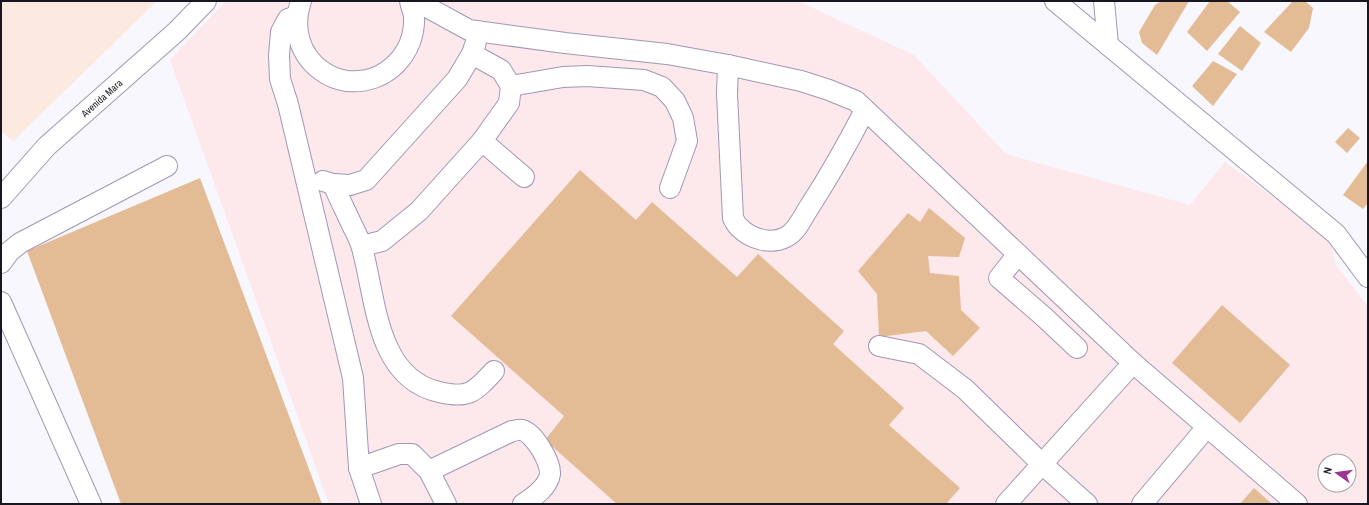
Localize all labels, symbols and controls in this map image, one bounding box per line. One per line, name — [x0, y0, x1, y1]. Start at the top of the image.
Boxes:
street label: Avenida Mara — [78, 76, 125, 121]
north arrow — [1317, 453, 1357, 493]
text: N — [1320, 466, 1335, 475]

